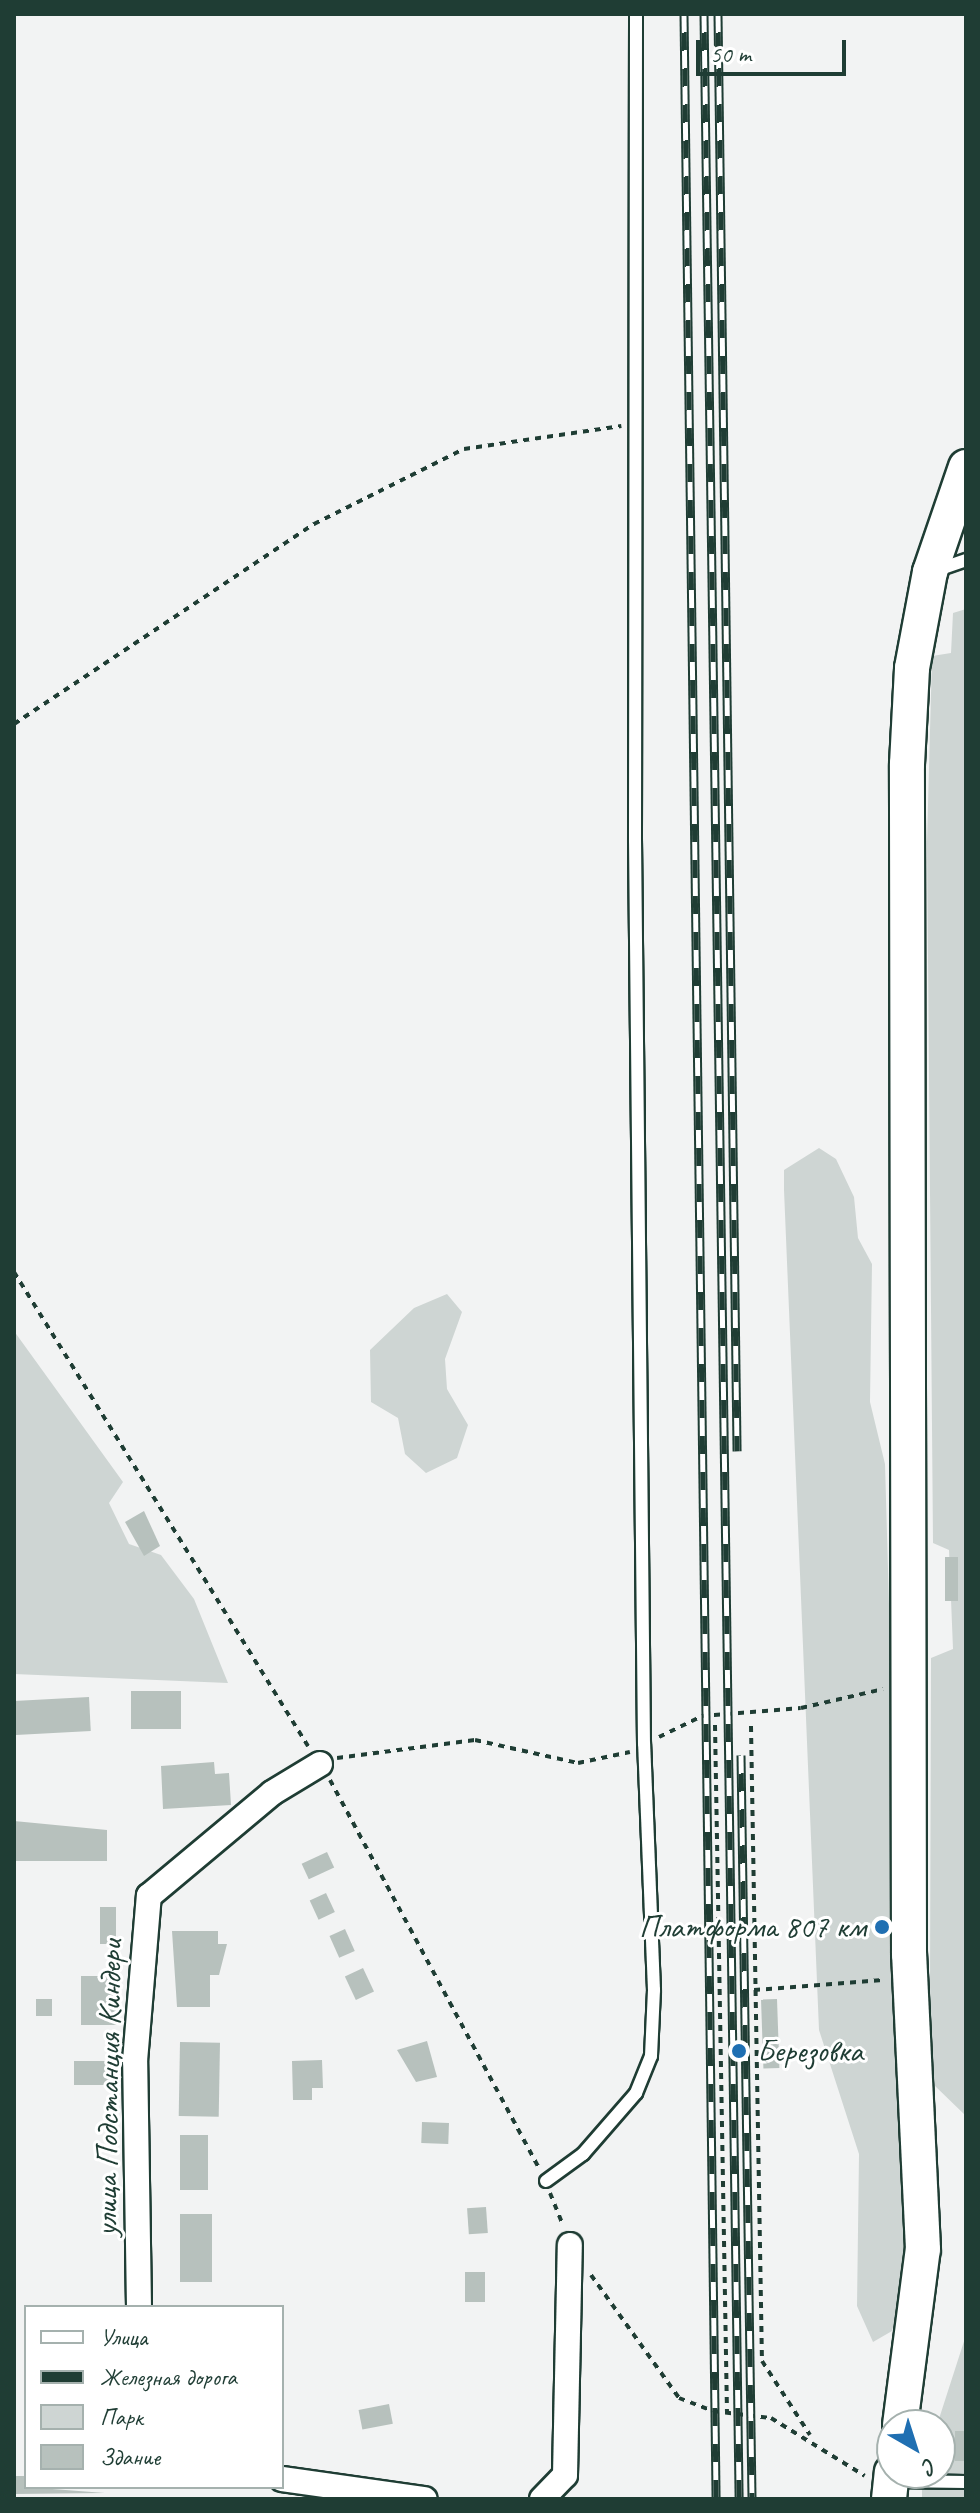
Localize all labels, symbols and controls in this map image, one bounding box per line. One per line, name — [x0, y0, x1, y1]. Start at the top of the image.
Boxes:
scale bar — [700, 24, 850, 74]
text: 50 m — [710, 39, 751, 69]
place label: Платформа 807 км — [639, 1908, 866, 1946]
marker: Платформа 807 км — [873, 1918, 891, 1936]
street label: улица Подстанция Киндери — [87, 1942, 131, 2234]
place label: Березовка — [757, 2032, 863, 2070]
marker: Березовка — [728, 2040, 750, 2062]
legend — [24, 2305, 284, 2489]
text: Улица — [100, 2322, 148, 2352]
text: Железная дорога — [100, 2362, 237, 2392]
text: Парк — [100, 2402, 143, 2432]
north arrow — [876, 2409, 956, 2489]
text: Здание — [100, 2442, 160, 2472]
text: С — [917, 2452, 943, 2480]

